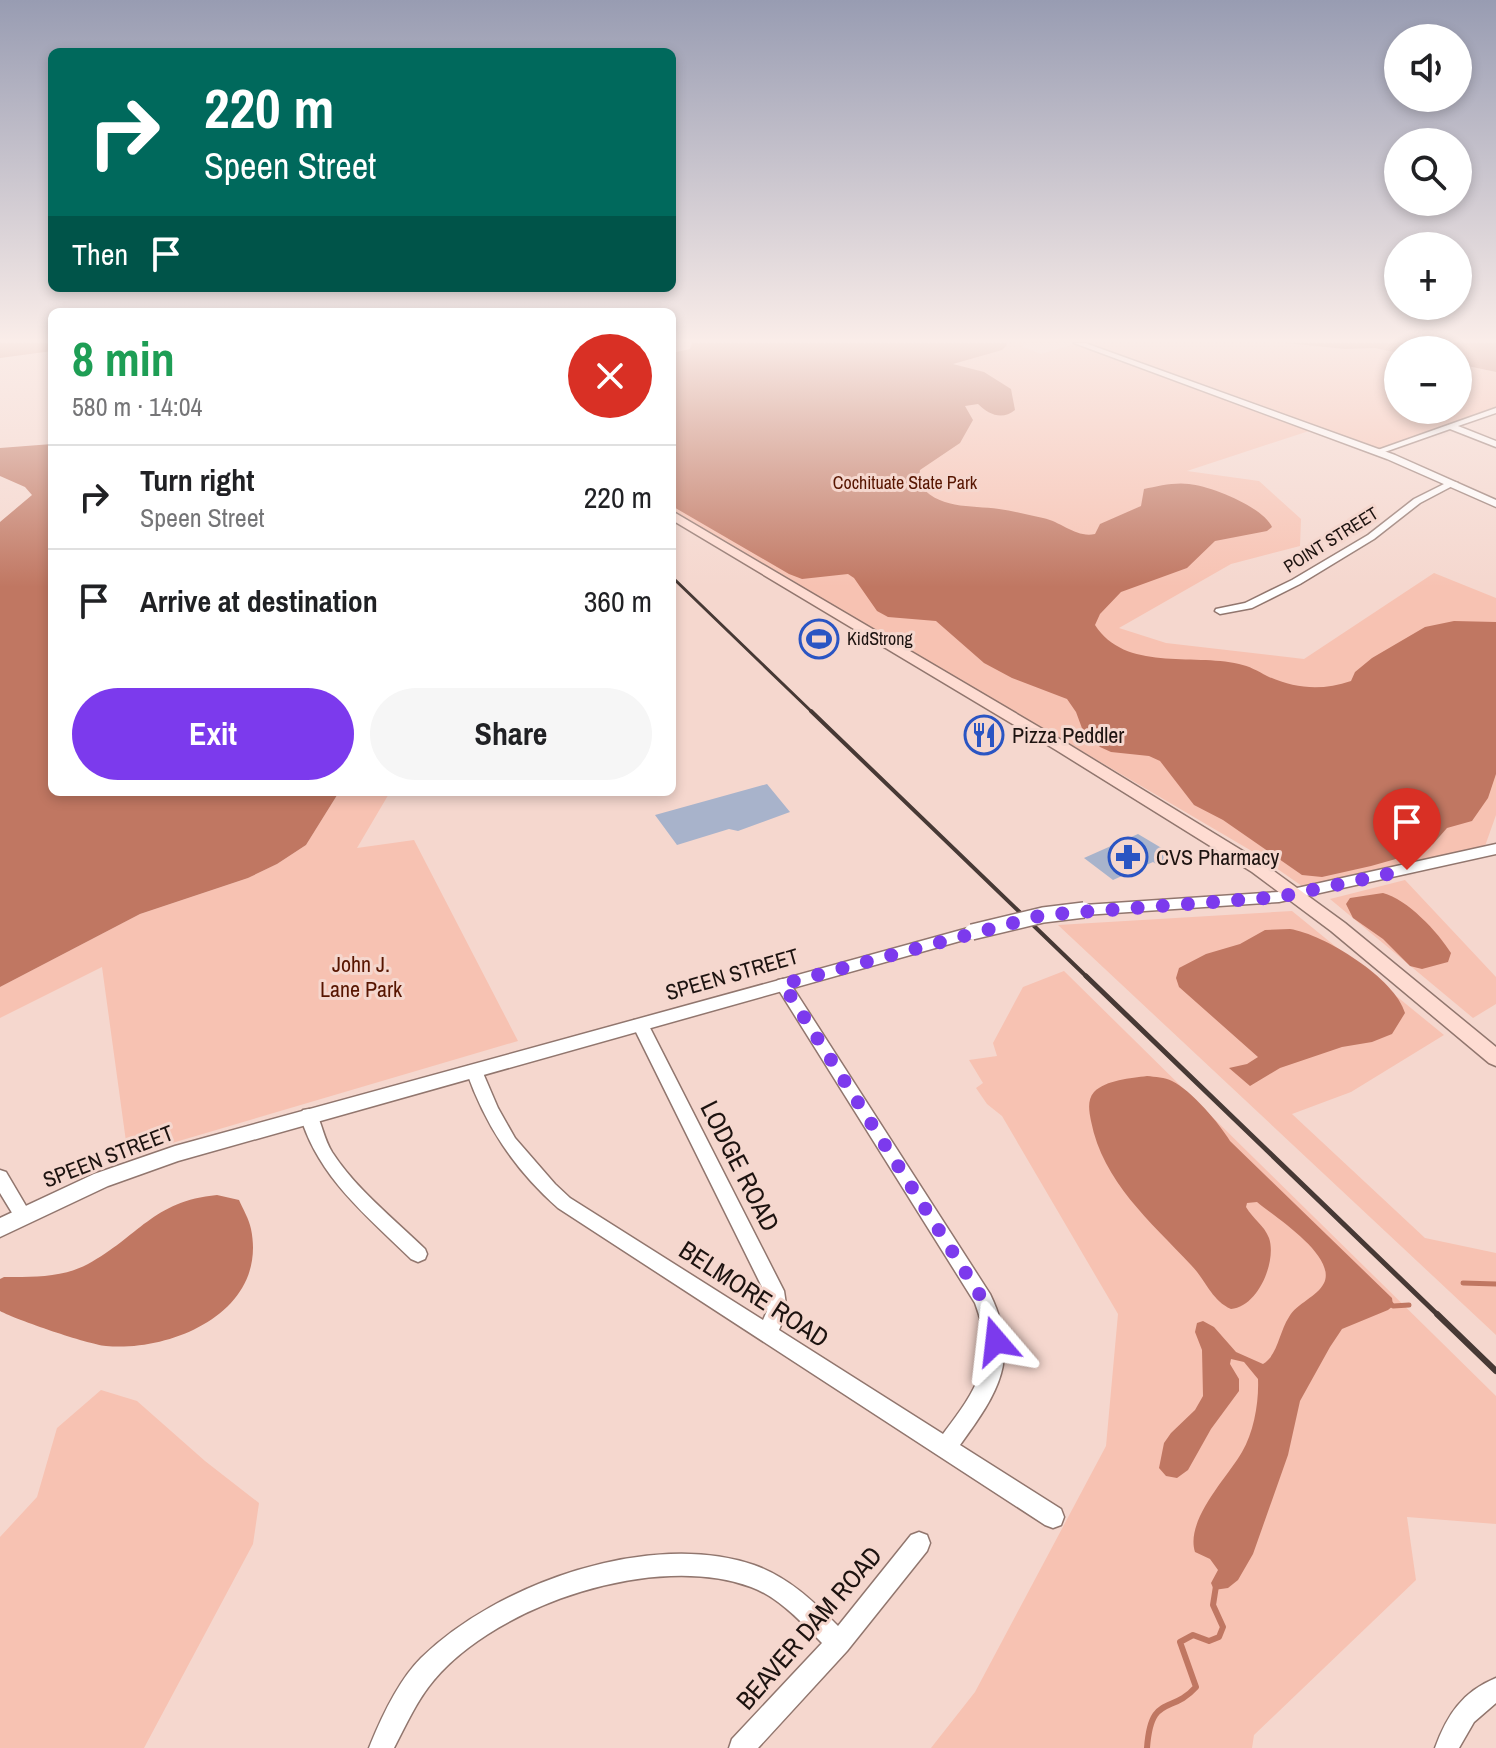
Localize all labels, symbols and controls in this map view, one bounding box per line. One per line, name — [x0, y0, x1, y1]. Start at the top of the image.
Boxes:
map controls — [1384, 24, 1472, 424]
button: sound — [1384, 24, 1472, 112]
text: 220 m — [204, 70, 334, 145]
icon: right — [72, 80, 176, 184]
button: search — [1384, 128, 1472, 216]
text: Speen Street — [204, 142, 376, 190]
icon: arrive — [144, 232, 188, 276]
button: + — [1384, 232, 1472, 320]
text: Then — [72, 234, 128, 274]
text: 8 min — [72, 326, 175, 391]
button: close — [568, 334, 652, 418]
button: − — [1384, 336, 1472, 424]
text: 580 m · 14:04 — [72, 389, 202, 424]
text: Turn right — [140, 460, 254, 500]
park label: Cochituate State Park — [833, 470, 978, 495]
icon: right — [72, 475, 116, 519]
text: 220 m — [584, 477, 652, 517]
text: Speen Street — [140, 500, 264, 535]
street label: POINT STREET — [1279, 501, 1383, 579]
icon: arrive — [72, 579, 116, 623]
text: Arrive at destination — [140, 581, 378, 621]
text: 360 m — [584, 581, 652, 621]
sports icon: KidStrong — [798, 618, 840, 660]
place label: KidStrong — [847, 626, 913, 651]
button: Exit — [72, 688, 354, 780]
button: Share — [370, 688, 652, 780]
restaurant icon: Pizza Peddler — [963, 714, 1005, 756]
place label: Pizza Peddler — [1012, 720, 1124, 750]
pin — [1373, 788, 1441, 870]
icon: arrive — [1385, 800, 1429, 844]
pharmacy icon: CVS Pharmacy — [1107, 836, 1149, 878]
place label: CVS Pharmacy — [1156, 842, 1279, 872]
street label: SPEEN STREET — [662, 941, 802, 1007]
park label: John J. Lane Park — [320, 949, 403, 1004]
street label: LODGE ROAD — [693, 1094, 788, 1237]
street label: SPEEN STREET — [39, 1117, 177, 1195]
street label: BELMORE ROAD — [673, 1232, 836, 1355]
position arrow — [954, 1299, 1038, 1383]
street label: BEAVER DAM ROAD — [728, 1539, 889, 1717]

